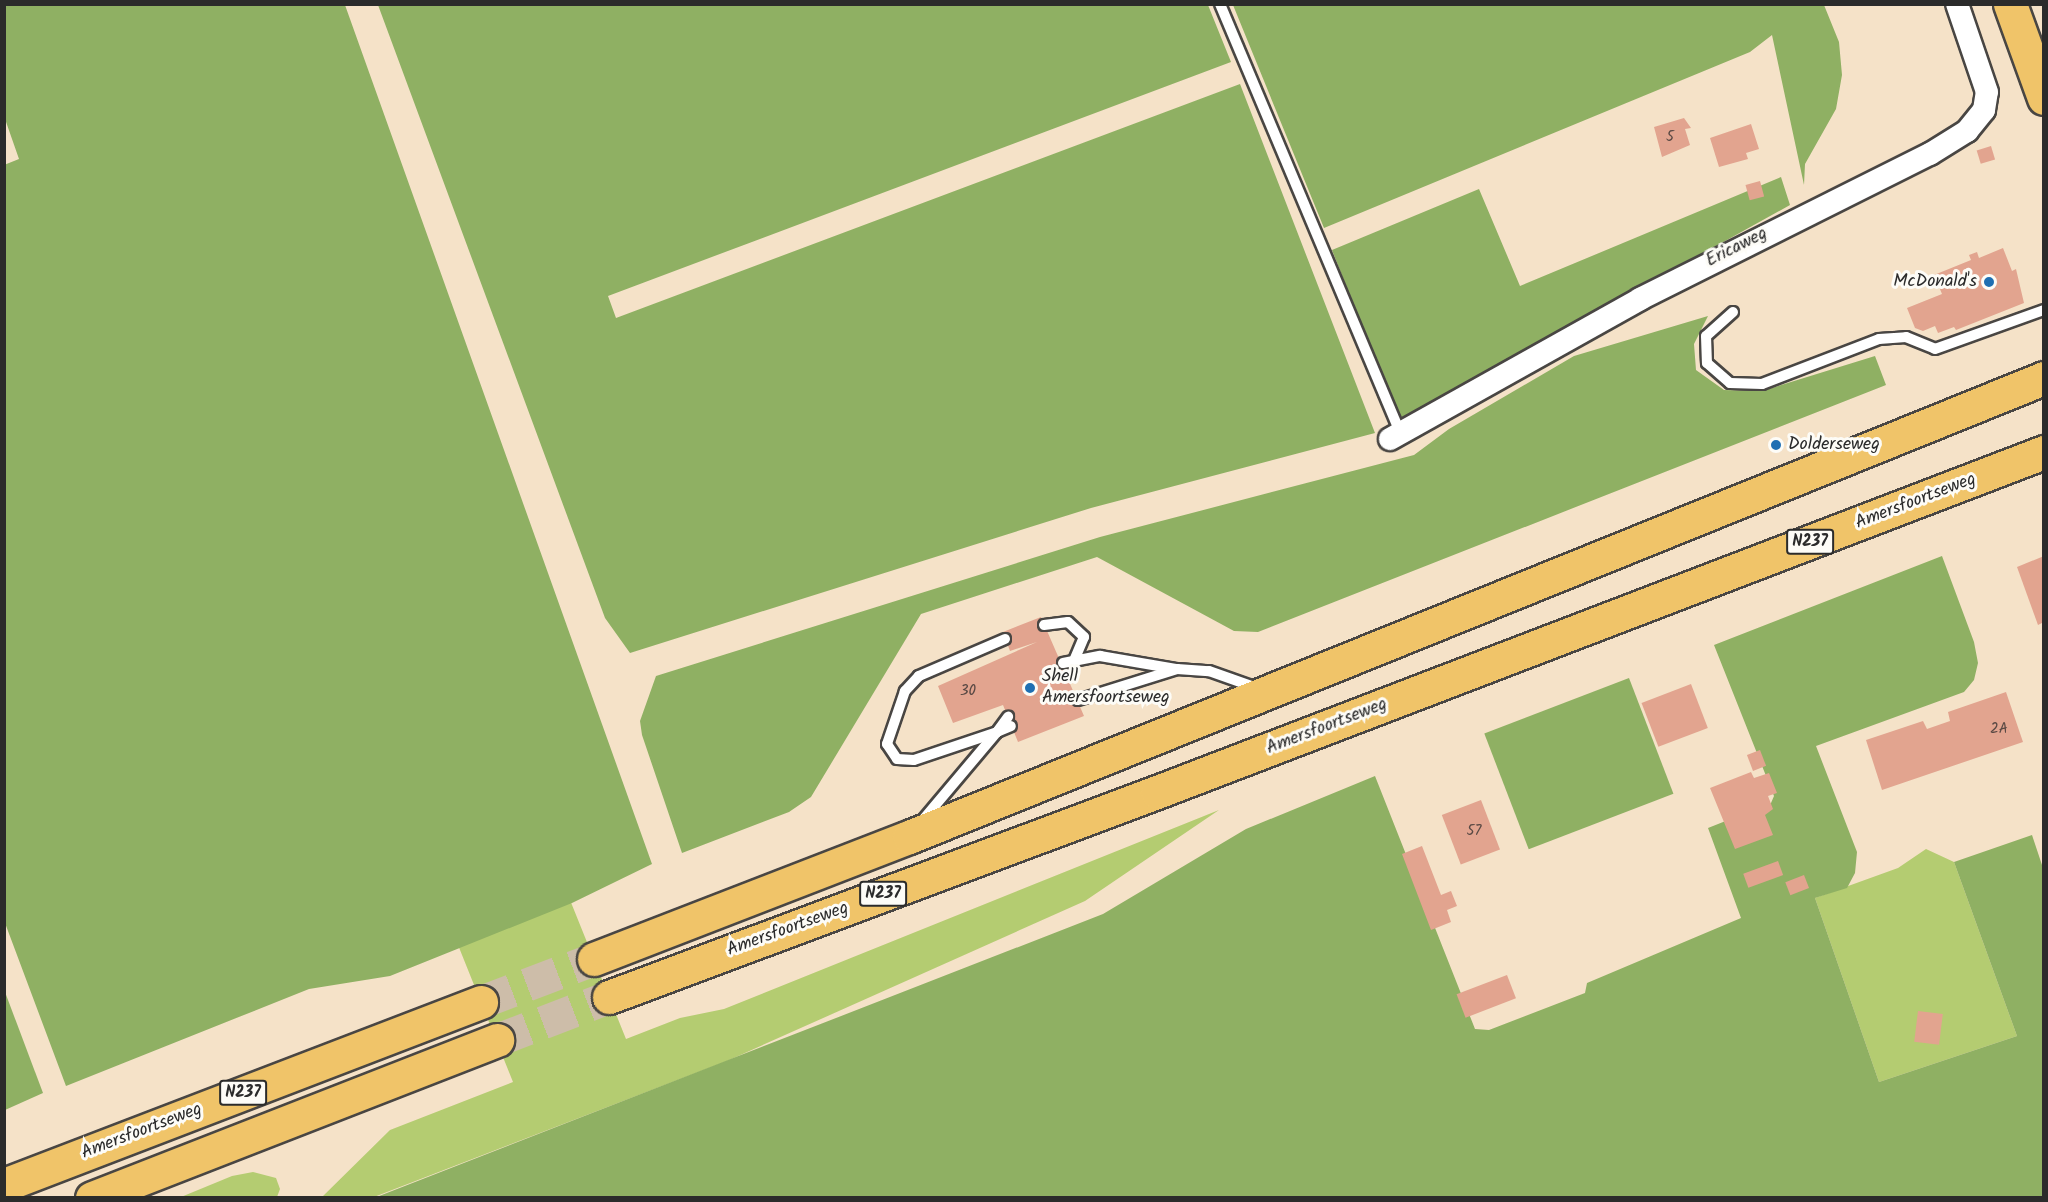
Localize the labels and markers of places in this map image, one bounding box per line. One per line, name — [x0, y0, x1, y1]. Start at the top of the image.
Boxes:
place label: McDonald's — [1893, 271, 1977, 293]
marker: McDonald's — [1982, 275, 1996, 289]
place label: Dolderseweg — [1788, 434, 1880, 456]
marker: Dolderseweg — [1769, 438, 1783, 452]
place label: Shell Amersfoortseweg — [1042, 667, 1170, 710]
marker: Shell Amersfoortseweg — [1023, 681, 1037, 695]

